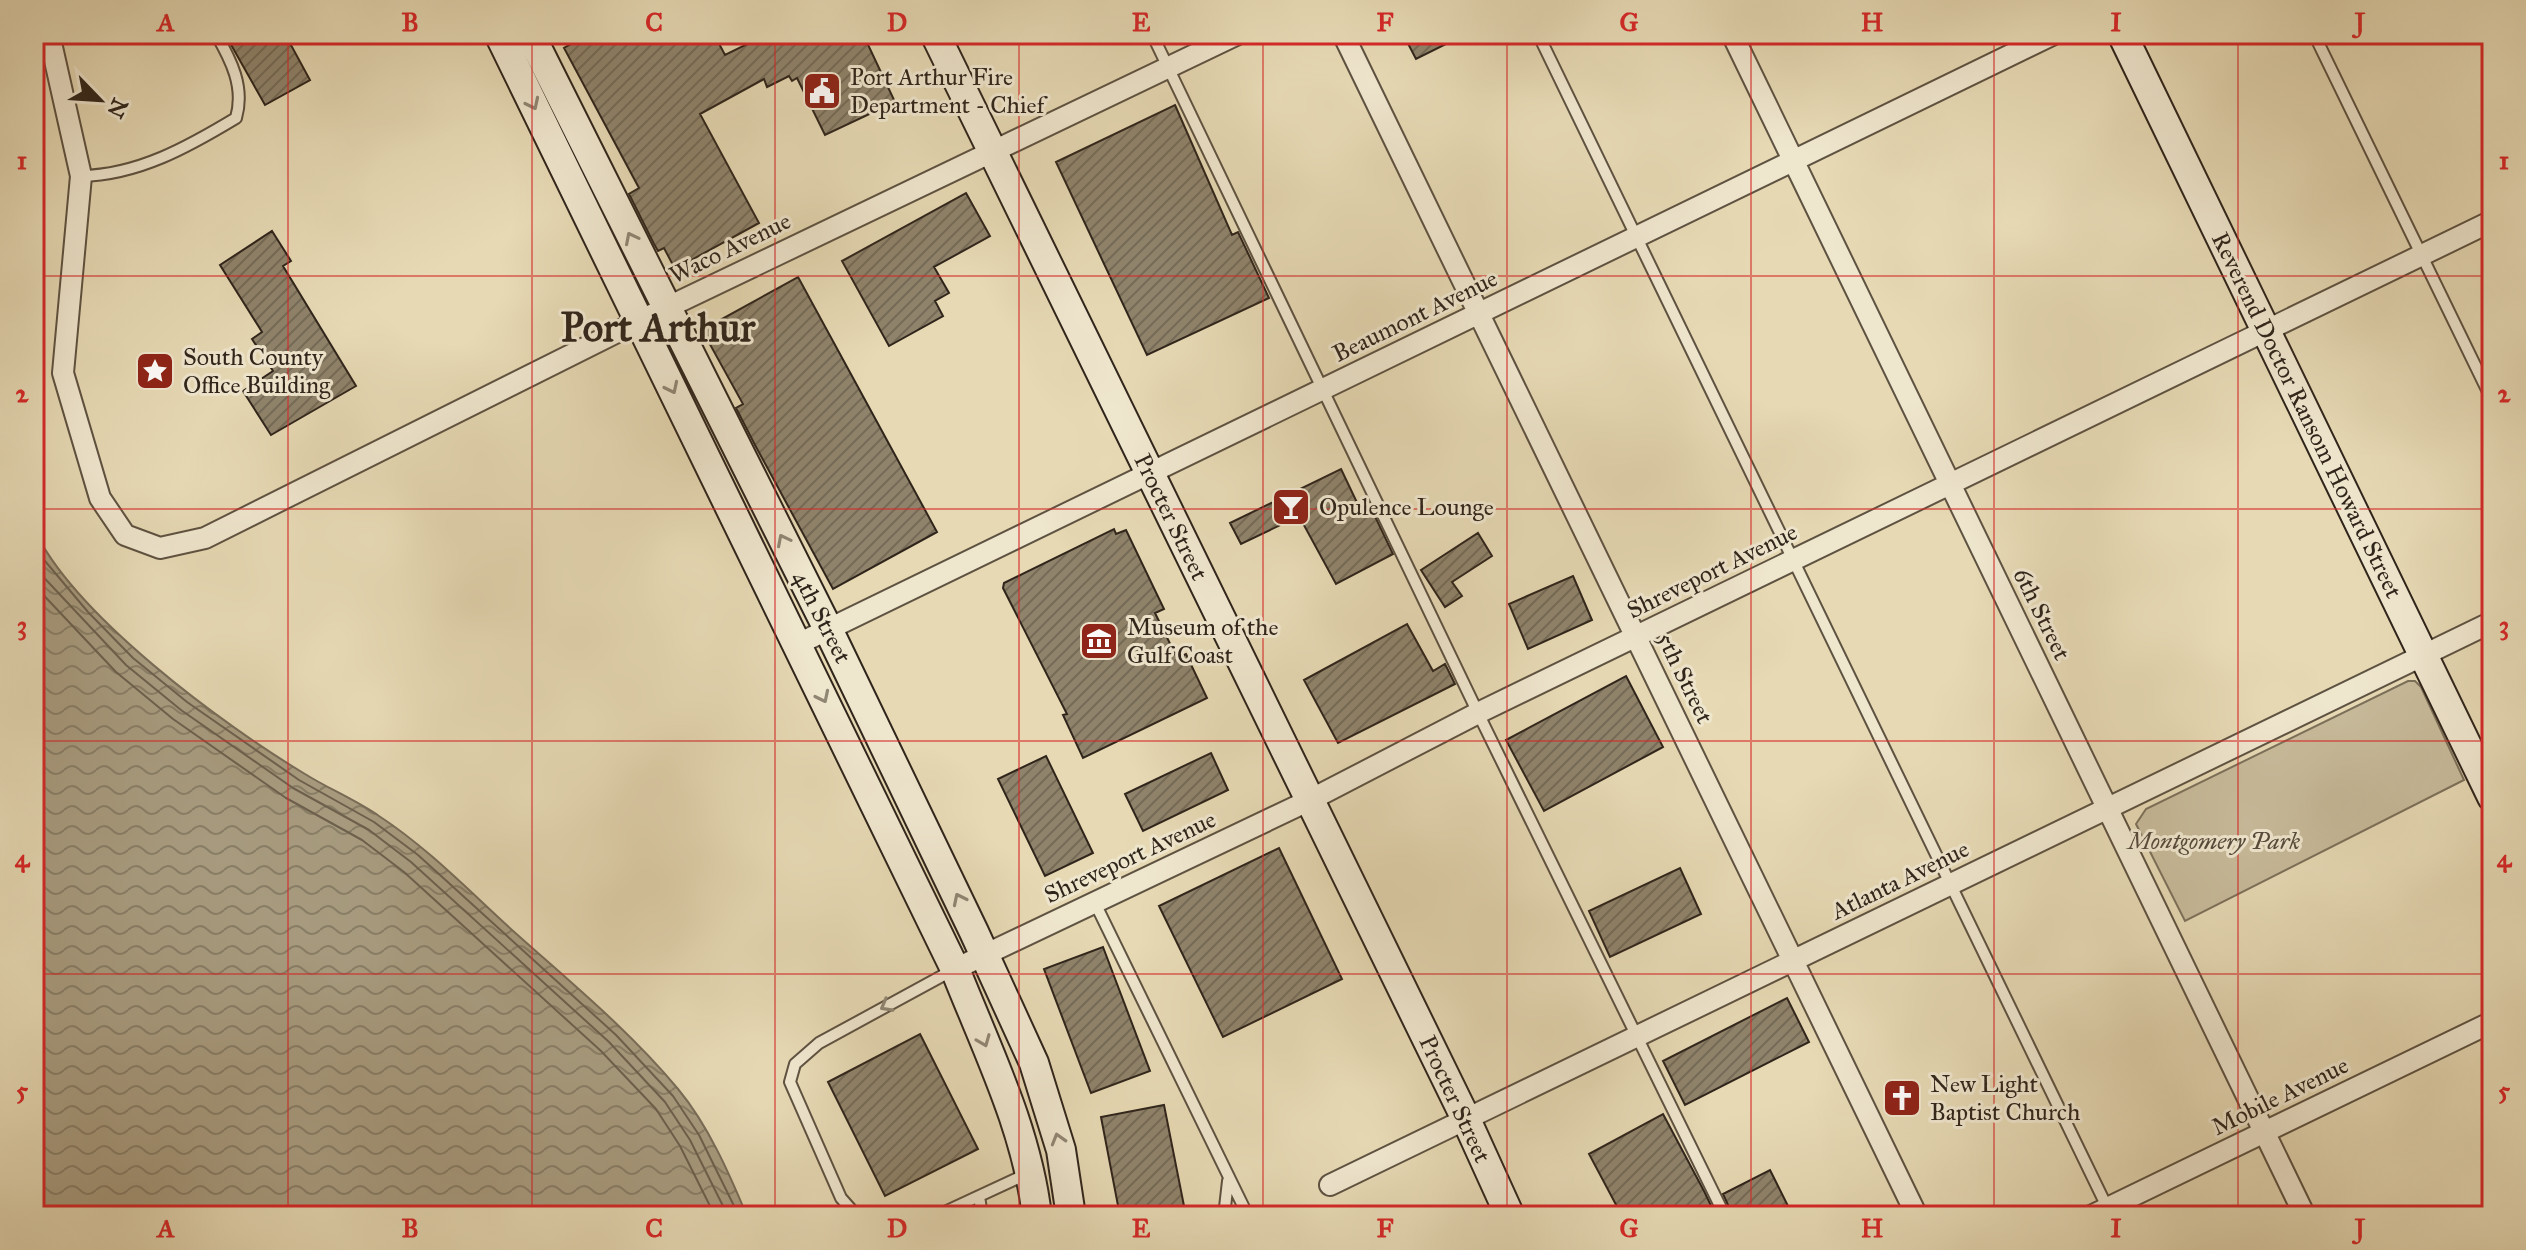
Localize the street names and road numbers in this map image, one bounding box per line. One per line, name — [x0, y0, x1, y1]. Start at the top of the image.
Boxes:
street label: Waco Avenue — [664, 206, 796, 290]
street label: Reverend Doctor Ransom Howard Street — [2205, 227, 2409, 603]
street label: Beaumont Avenue — [1328, 263, 1502, 369]
street label: Procter Street — [1127, 449, 1215, 586]
street label: Shreveport Avenue — [1622, 517, 1802, 625]
street label: 6th Street — [2007, 563, 2077, 665]
street label: 4th Street — [786, 566, 858, 669]
street label: 5th Street — [1650, 627, 1720, 729]
street label: Shreveport Avenue — [1039, 804, 1221, 910]
street label: Atlanta Avenue — [1825, 834, 1974, 927]
street label: Procter Street — [1412, 1031, 1498, 1168]
street label: Mobile Avenue — [2207, 1050, 2353, 1142]

